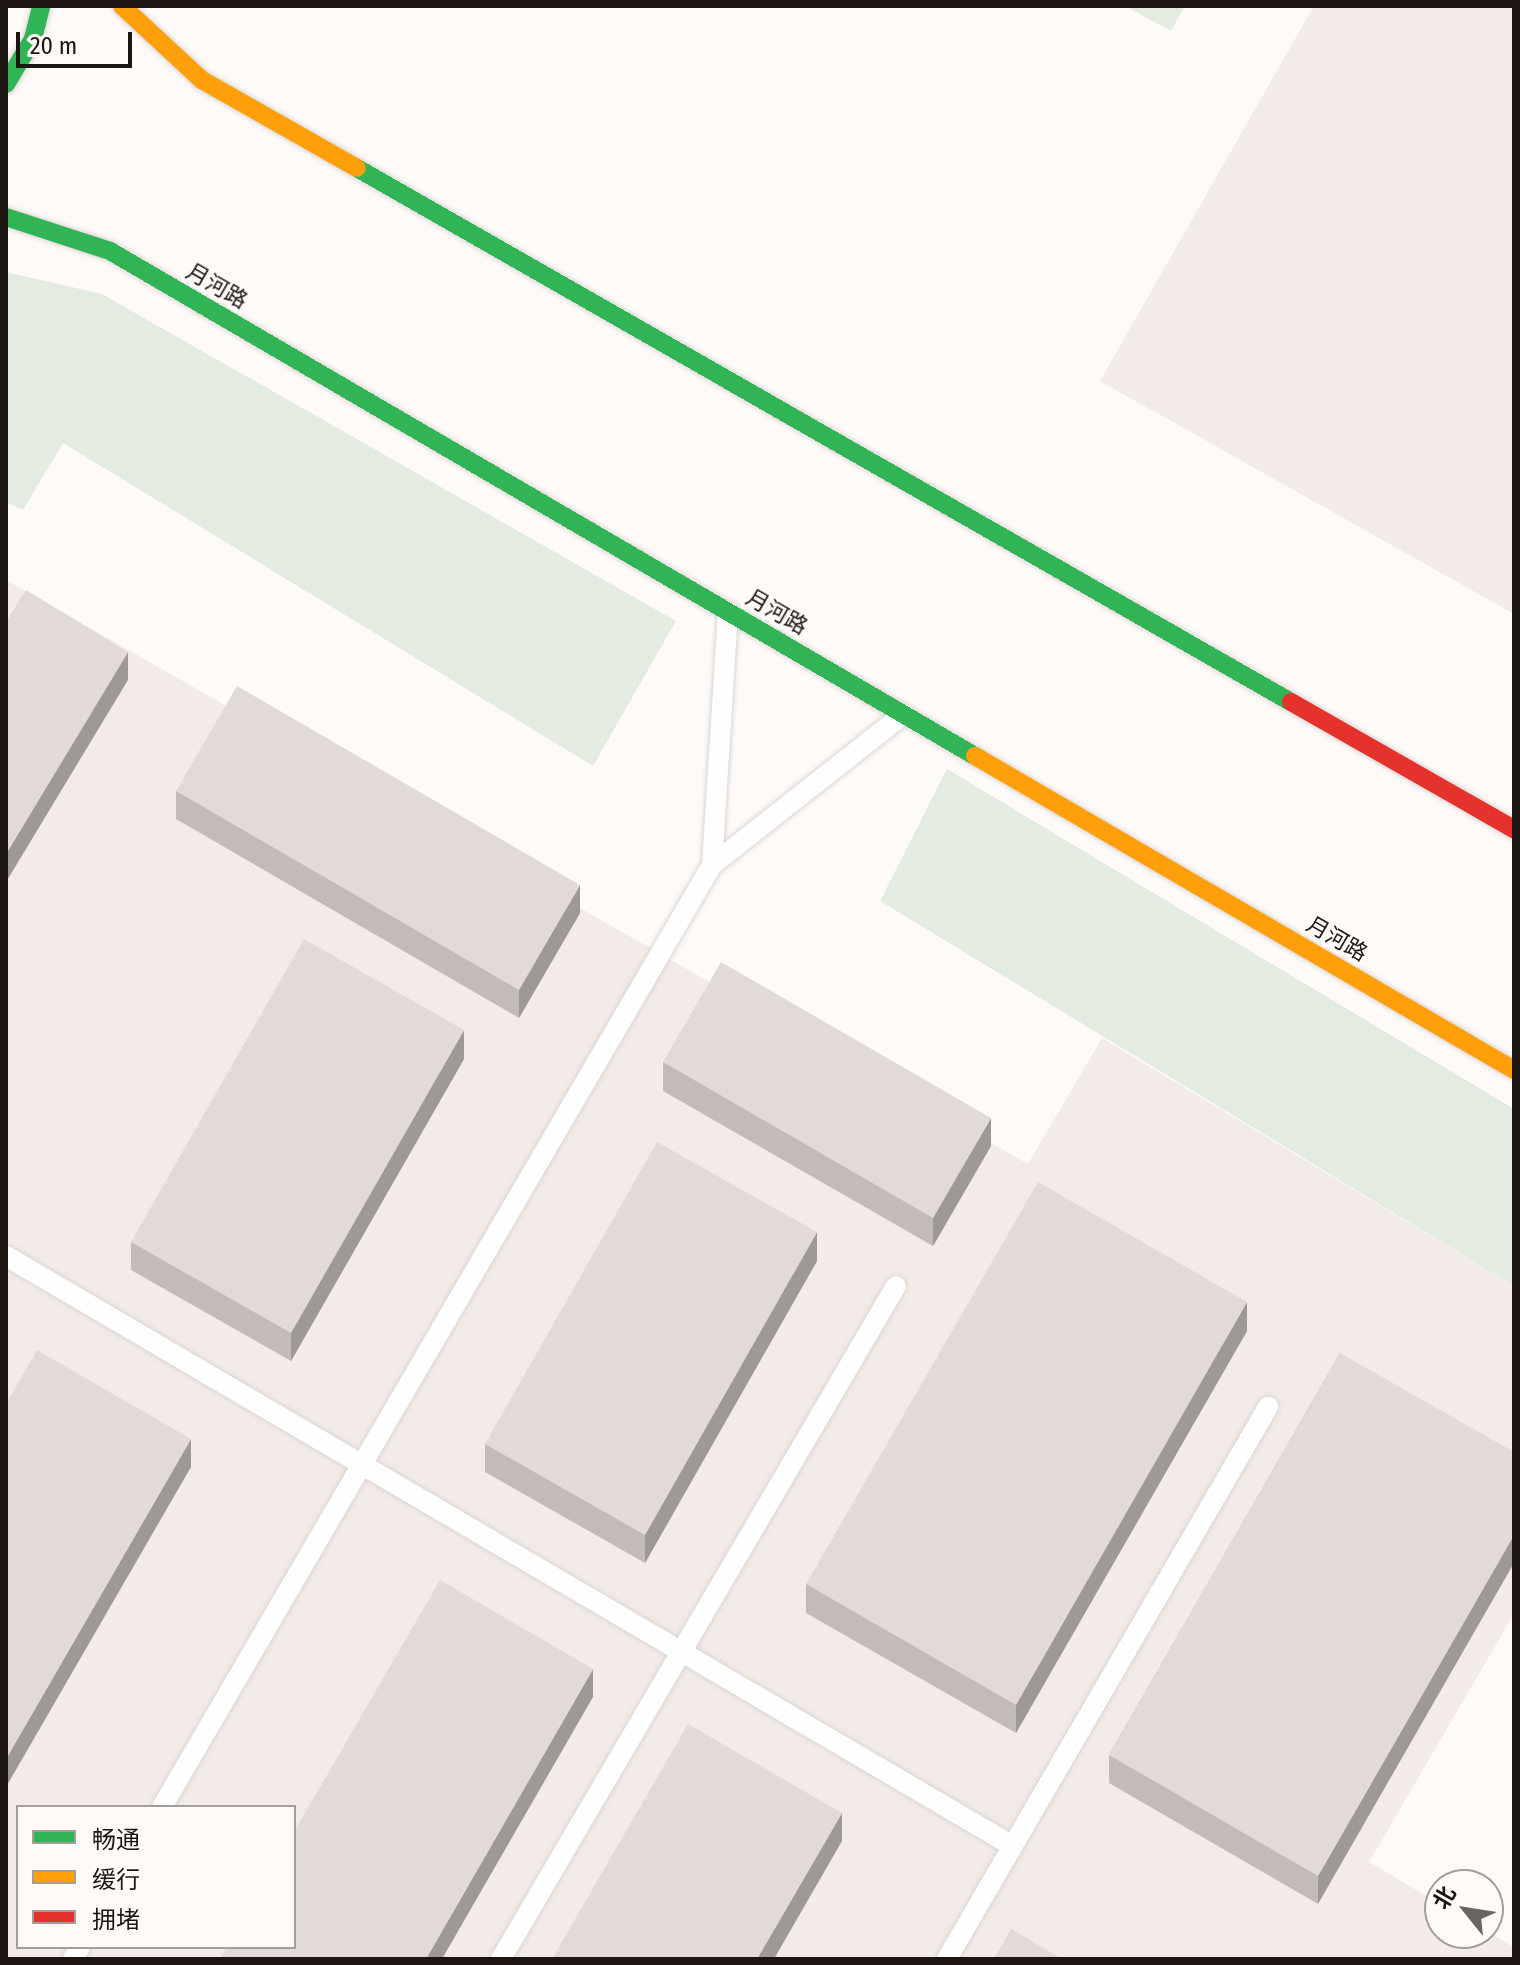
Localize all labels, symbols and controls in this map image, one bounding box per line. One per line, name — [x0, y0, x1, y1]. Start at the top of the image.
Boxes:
scale bar — [20, 16, 136, 66]
text: 20 m — [30, 32, 77, 60]
street label: 月河路 — [182, 258, 252, 314]
street label: 月河路 — [742, 584, 812, 640]
street label: 月河路 — [1302, 911, 1372, 967]
legend — [16, 1805, 296, 1949]
text: 畅通 — [92, 1826, 140, 1854]
text: 缓行 — [92, 1866, 140, 1894]
north arrow — [1424, 1869, 1504, 1949]
text: 北 — [1427, 1881, 1462, 1914]
text: 拥堵 — [92, 1906, 140, 1934]

